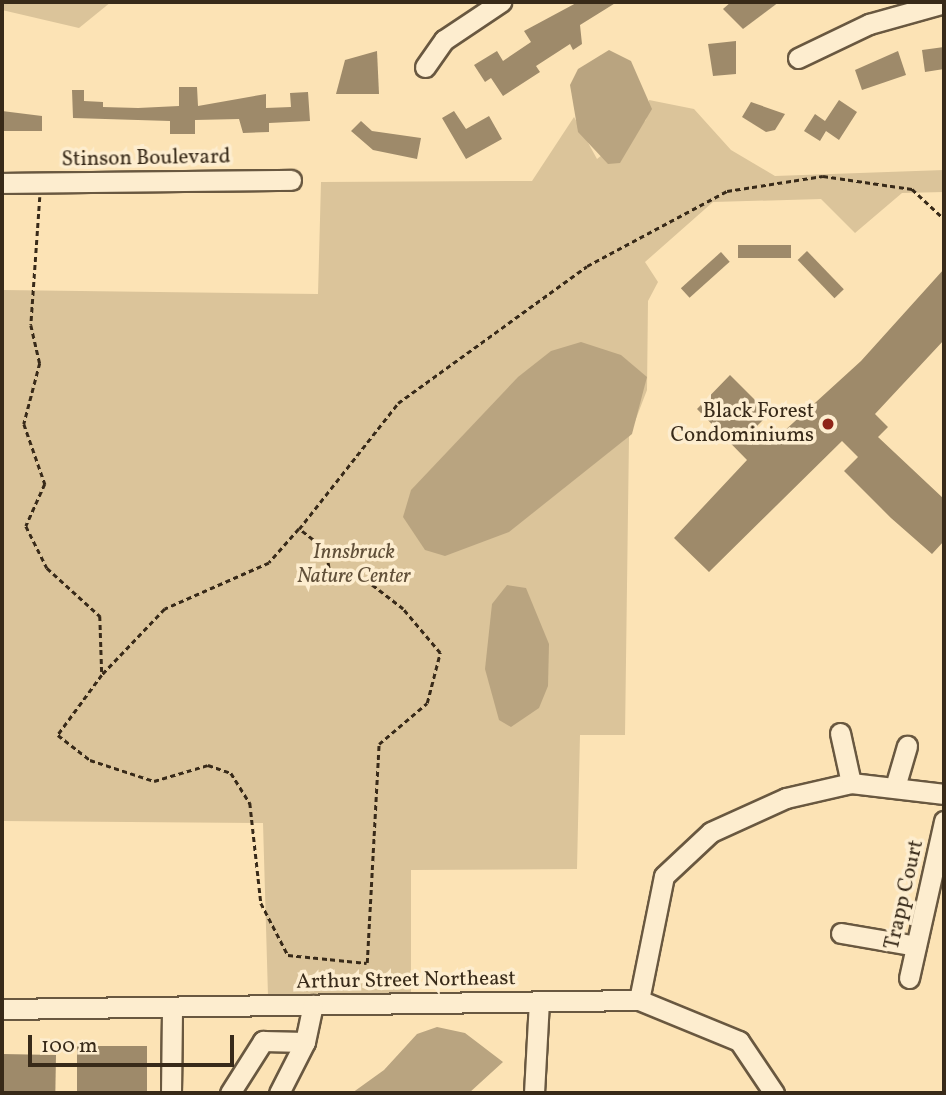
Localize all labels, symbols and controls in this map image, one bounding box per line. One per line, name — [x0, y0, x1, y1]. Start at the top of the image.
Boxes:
street label: Stinson Boulevard — [61, 145, 231, 173]
place label: Black Forest Condominiums — [670, 399, 814, 449]
marker: Black Forest Condominiums — [820, 416, 836, 432]
park label: Innsbruck Nature Center — [297, 540, 411, 590]
street label: Trapp Court — [880, 838, 930, 952]
street label: Arthur Street Northeast — [296, 966, 516, 996]
scale bar — [32, 1021, 238, 1066]
text: 100 m — [41, 1032, 98, 1061]

